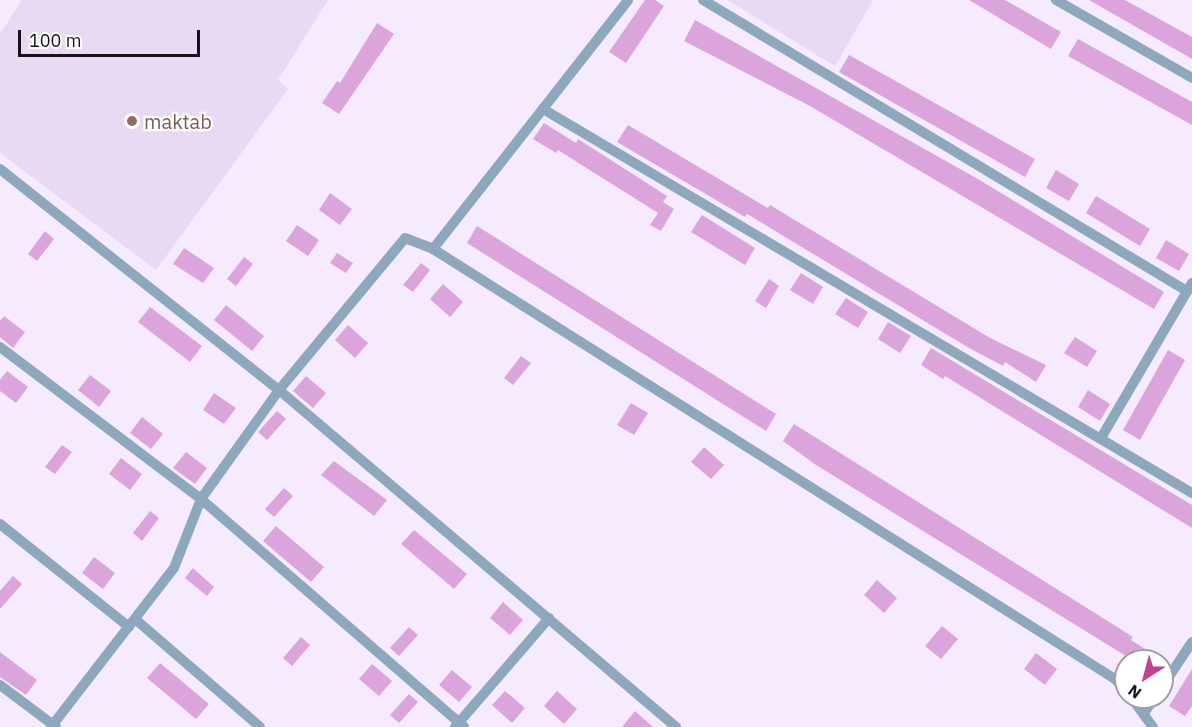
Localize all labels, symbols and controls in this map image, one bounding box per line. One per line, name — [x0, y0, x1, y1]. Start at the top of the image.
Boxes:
scale bar — [21, 18, 202, 56]
text: 100 m — [29, 29, 81, 52]
place label: maktab — [144, 109, 212, 133]
marker: maktab — [125, 114, 139, 128]
north arrow — [1114, 649, 1174, 709]
text: N — [1124, 680, 1145, 703]

